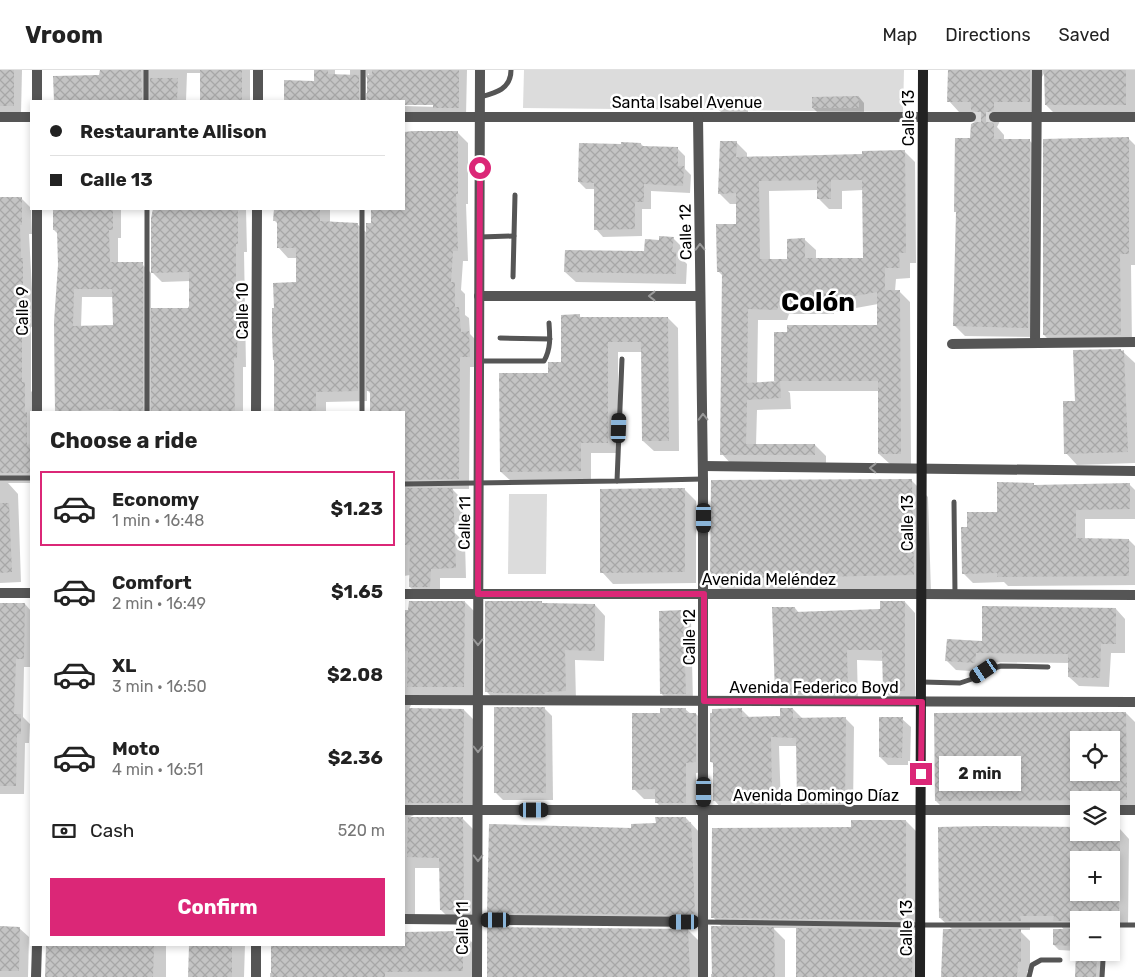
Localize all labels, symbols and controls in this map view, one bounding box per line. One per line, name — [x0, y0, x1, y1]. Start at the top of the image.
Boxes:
text: Vroom — [25, 21, 103, 49]
text: Map — [882, 24, 917, 46]
text: Directions — [945, 24, 1031, 46]
text: Saved — [1059, 24, 1110, 46]
street label: Calle 13 — [899, 90, 918, 146]
street label: Santa Isabel Avenue — [612, 93, 762, 112]
text: Restaurante Allison — [80, 120, 267, 143]
route start — [469, 157, 491, 179]
text: Calle 13 — [80, 168, 153, 191]
street label: Calle 12 — [676, 204, 695, 260]
one-way arrow — [695, 243, 705, 250]
street label: Calle 10 — [233, 282, 252, 340]
street label: Calle 9 — [13, 286, 32, 336]
district label: Colón — [781, 287, 855, 318]
one-way arrow — [647, 291, 655, 301]
car — [610, 413, 627, 443]
one-way arrow — [697, 413, 708, 421]
text: Choose a ride — [50, 427, 197, 454]
one-way arrow — [869, 463, 876, 473]
icon: car — [52, 486, 97, 531]
text: Economy — [112, 488, 199, 511]
street label: Calle 13 — [898, 495, 917, 551]
street label: Calle 11 — [455, 496, 474, 550]
text: $1.23 — [331, 497, 383, 520]
car — [696, 503, 711, 533]
text: 1 min · 16:48 — [112, 511, 204, 530]
icon: car — [52, 569, 97, 614]
street label: Avenida Meléndez — [702, 570, 836, 589]
text: Comfort — [112, 571, 192, 594]
text: $1.65 — [331, 580, 383, 603]
text: 2 min · 16:49 — [112, 594, 206, 613]
street label: Calle 12 — [680, 609, 699, 665]
one-way arrow — [473, 639, 483, 647]
icon: car — [52, 652, 97, 697]
text: XL — [112, 654, 136, 677]
car — [967, 656, 1000, 686]
text: $2.08 — [327, 663, 383, 686]
text: 3 min · 16:50 — [112, 677, 207, 696]
street label: Avenida Federico Boyd — [729, 678, 899, 697]
map controls — [1070, 731, 1120, 961]
button: locate — [1070, 731, 1120, 781]
icon: car — [52, 735, 97, 780]
text: Moto — [112, 737, 160, 760]
text: $2.36 — [328, 746, 383, 769]
one-way arrow — [473, 746, 483, 753]
callout: 2 min — [938, 756, 1021, 792]
text: 4 min · 16:51 — [112, 760, 203, 779]
route end — [910, 763, 932, 785]
text: 2 min — [958, 764, 1002, 783]
car — [696, 777, 711, 807]
street label: Avenida Domingo Díaz — [733, 786, 899, 805]
button: layers — [1070, 791, 1120, 841]
car — [519, 803, 549, 818]
icon: cash — [50, 817, 78, 845]
text: Cash — [90, 819, 134, 842]
text: 520 m — [338, 821, 385, 840]
button: + — [1070, 851, 1120, 901]
one-way arrow — [473, 855, 483, 863]
button: Confirm — [50, 878, 385, 936]
street label: Calle 13 — [897, 900, 916, 956]
street label: Calle 11 — [453, 901, 472, 955]
button: − — [1070, 911, 1120, 961]
car — [481, 913, 511, 928]
car — [669, 915, 699, 930]

